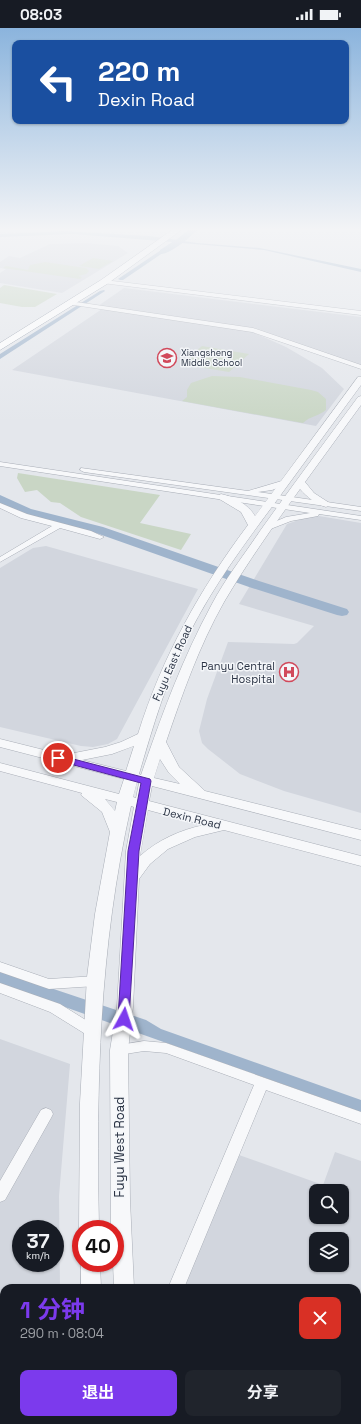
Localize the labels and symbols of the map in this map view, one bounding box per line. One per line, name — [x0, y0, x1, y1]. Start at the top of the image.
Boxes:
school or university icon: Xiangsheng Middle School — [156, 347, 178, 369]
place label: Xiangsheng Middle School — [181, 347, 242, 369]
street label: Fuyu East Road — [149, 623, 195, 703]
place label: Panyu Central Hospital — [201, 659, 275, 686]
hospital icon: Panyu Central Hospital — [278, 661, 300, 683]
pin — [41, 741, 75, 775]
street label: Dexin Road — [162, 804, 222, 832]
position arrow — [103, 998, 145, 1040]
street label: Fuyu West Road — [111, 1097, 128, 1197]
speed limit sign: 40 — [72, 1220, 124, 1272]

